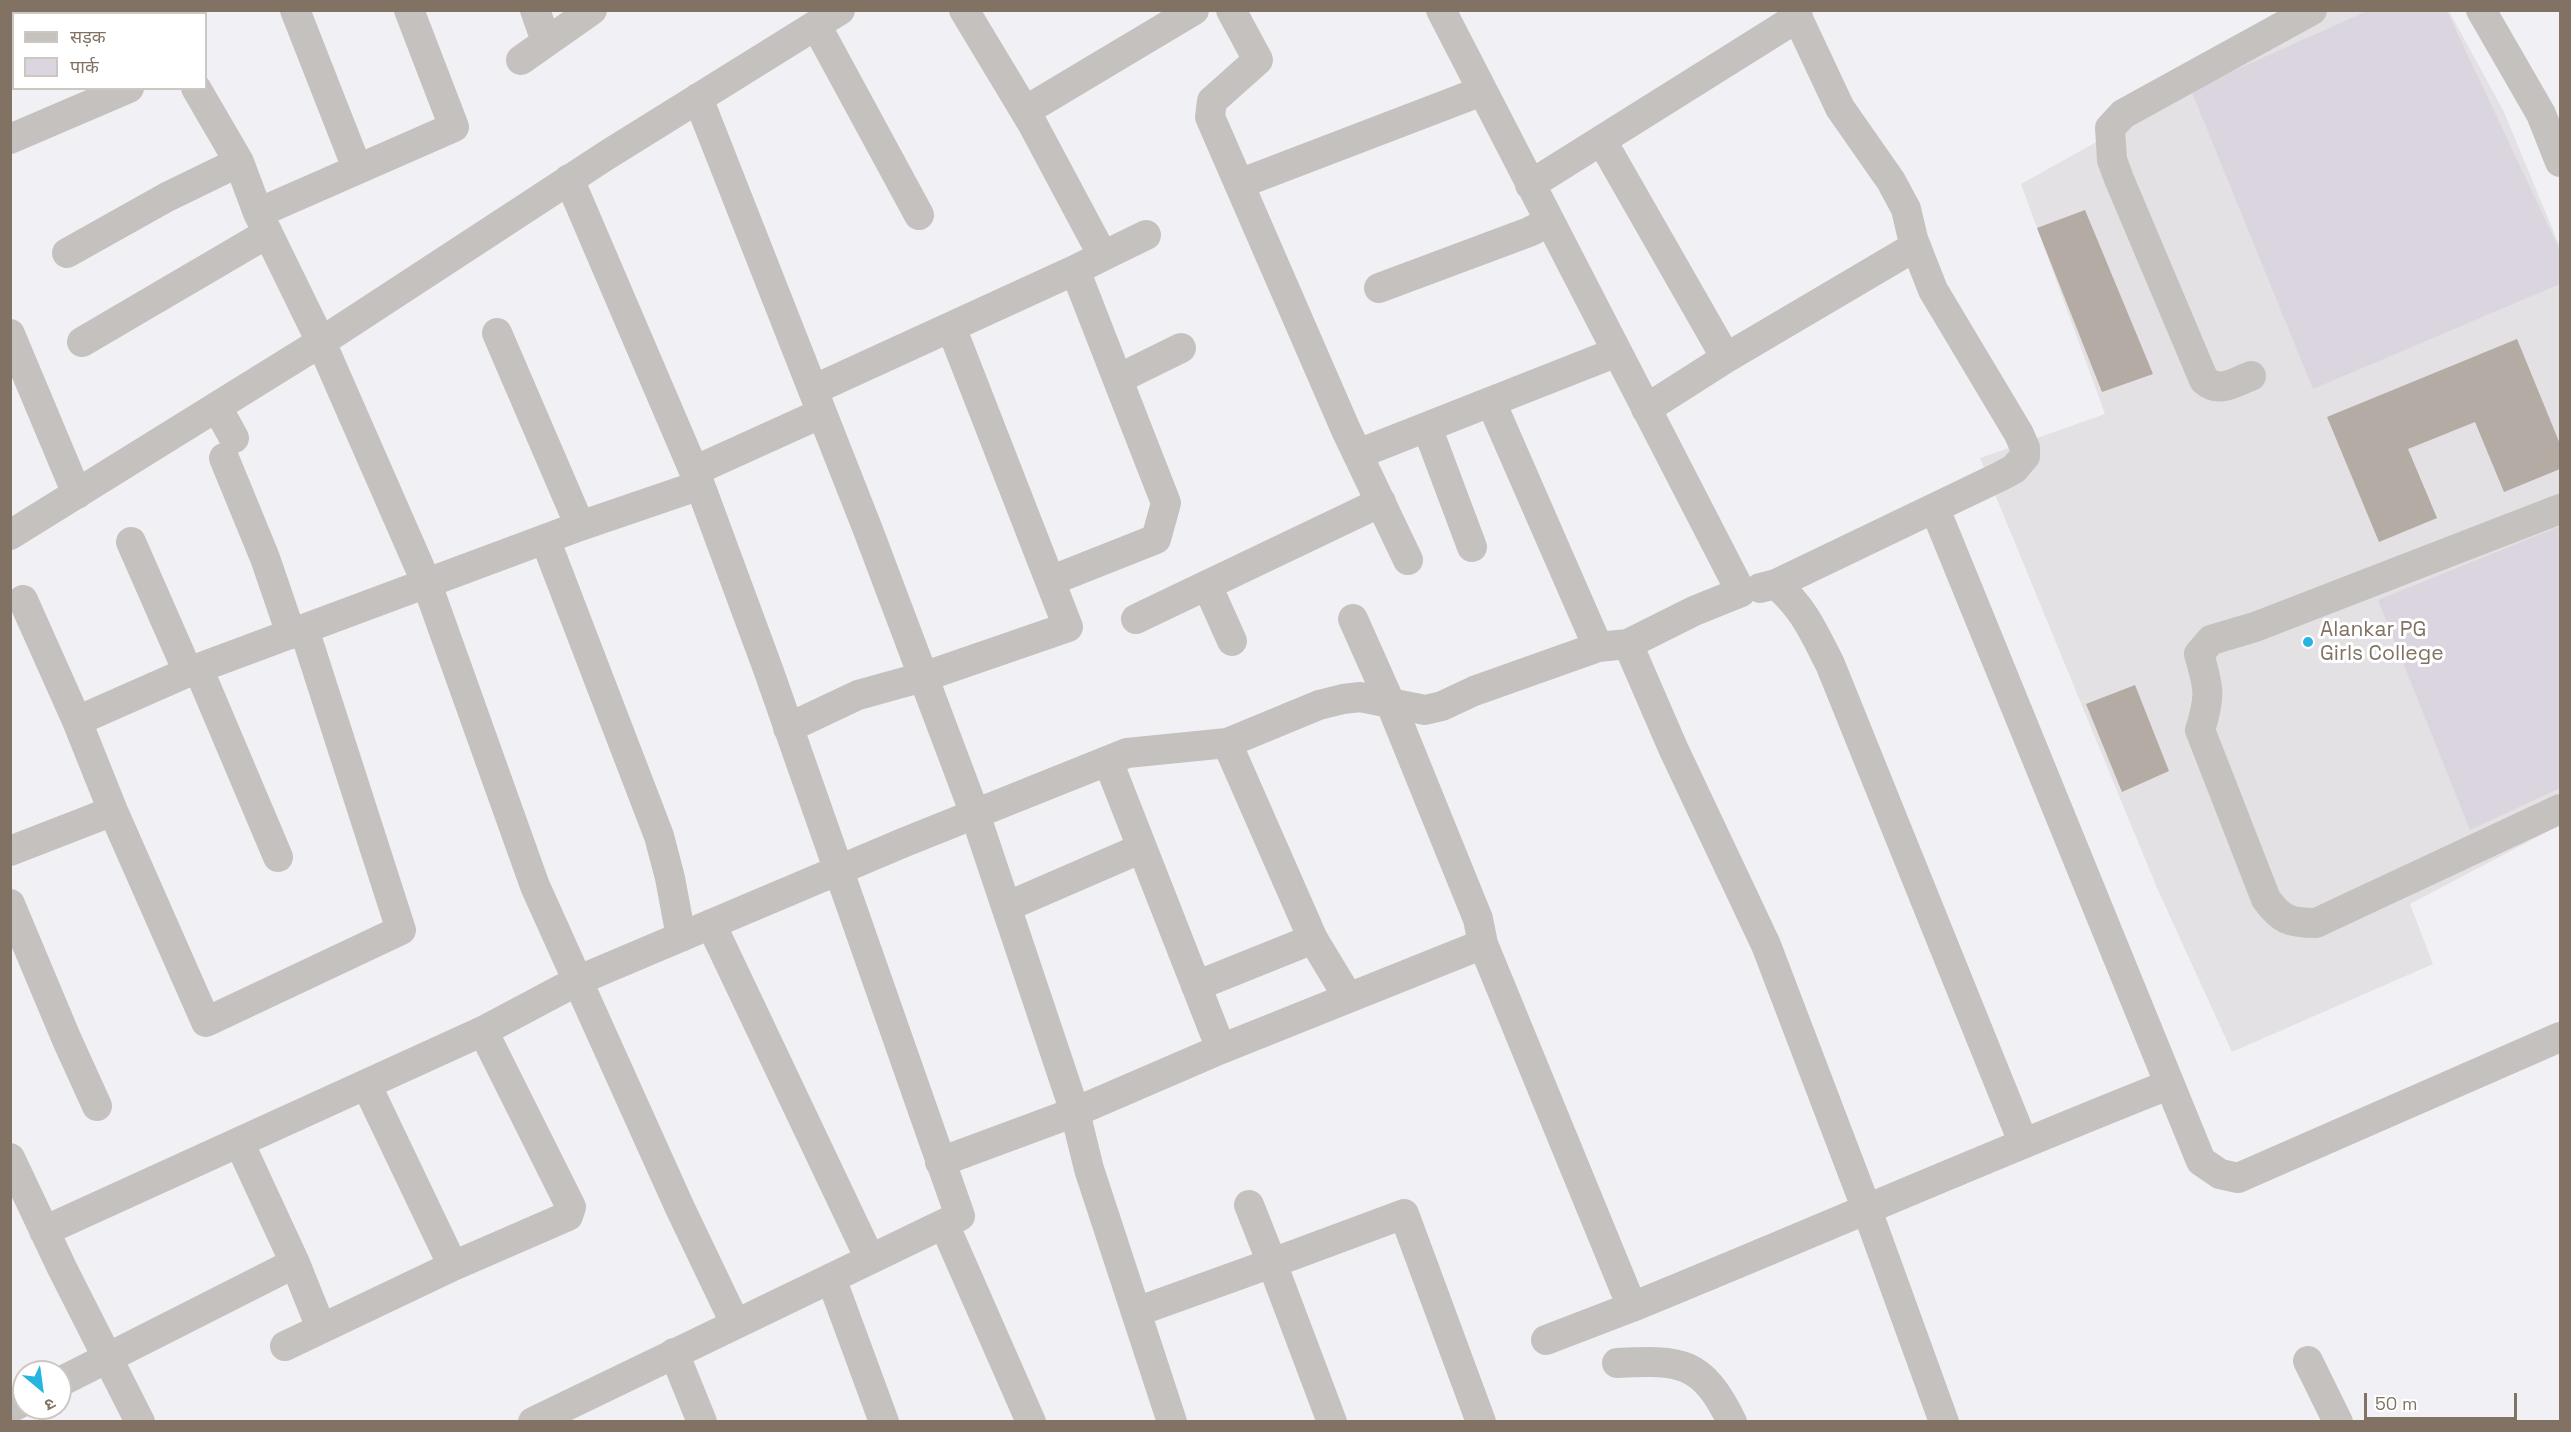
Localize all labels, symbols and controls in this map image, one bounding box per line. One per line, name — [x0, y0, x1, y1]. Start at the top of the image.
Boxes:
legend — [12, 12, 207, 90]
text: सड़क — [70, 25, 106, 48]
text: पार्क — [70, 55, 99, 78]
place label: Alankar PG Girls College — [2320, 617, 2444, 667]
marker: Alankar PG Girls College — [2301, 635, 2315, 649]
north arrow — [12, 1360, 72, 1420]
scale bar — [2367, 1381, 2520, 1419]
text: 50 m — [2375, 1392, 2417, 1415]
text: उ — [41, 1393, 59, 1416]

